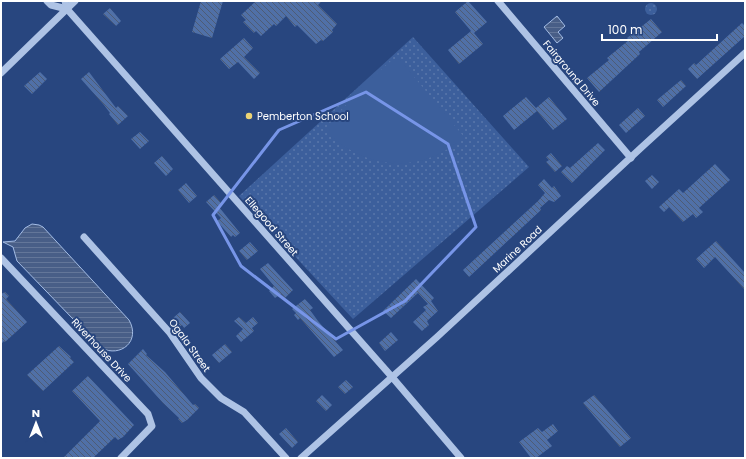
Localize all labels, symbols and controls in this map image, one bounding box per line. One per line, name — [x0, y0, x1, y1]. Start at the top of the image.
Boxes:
scale bar — [602, 16, 717, 42]
text: 100 m — [608, 21, 642, 38]
street label: Fairground Drive — [539, 37, 604, 110]
place label: Pemberton School — [257, 109, 349, 124]
marker: Pemberton School — [244, 111, 254, 121]
street label: Ellegood Street — [242, 193, 302, 260]
street label: Marine Road — [489, 222, 545, 276]
street label: Riverhouse Drive — [68, 315, 135, 386]
street label: Ogala Street — [165, 316, 214, 375]
north arrow — [16, 403, 56, 443]
text: N — [32, 405, 40, 421]

